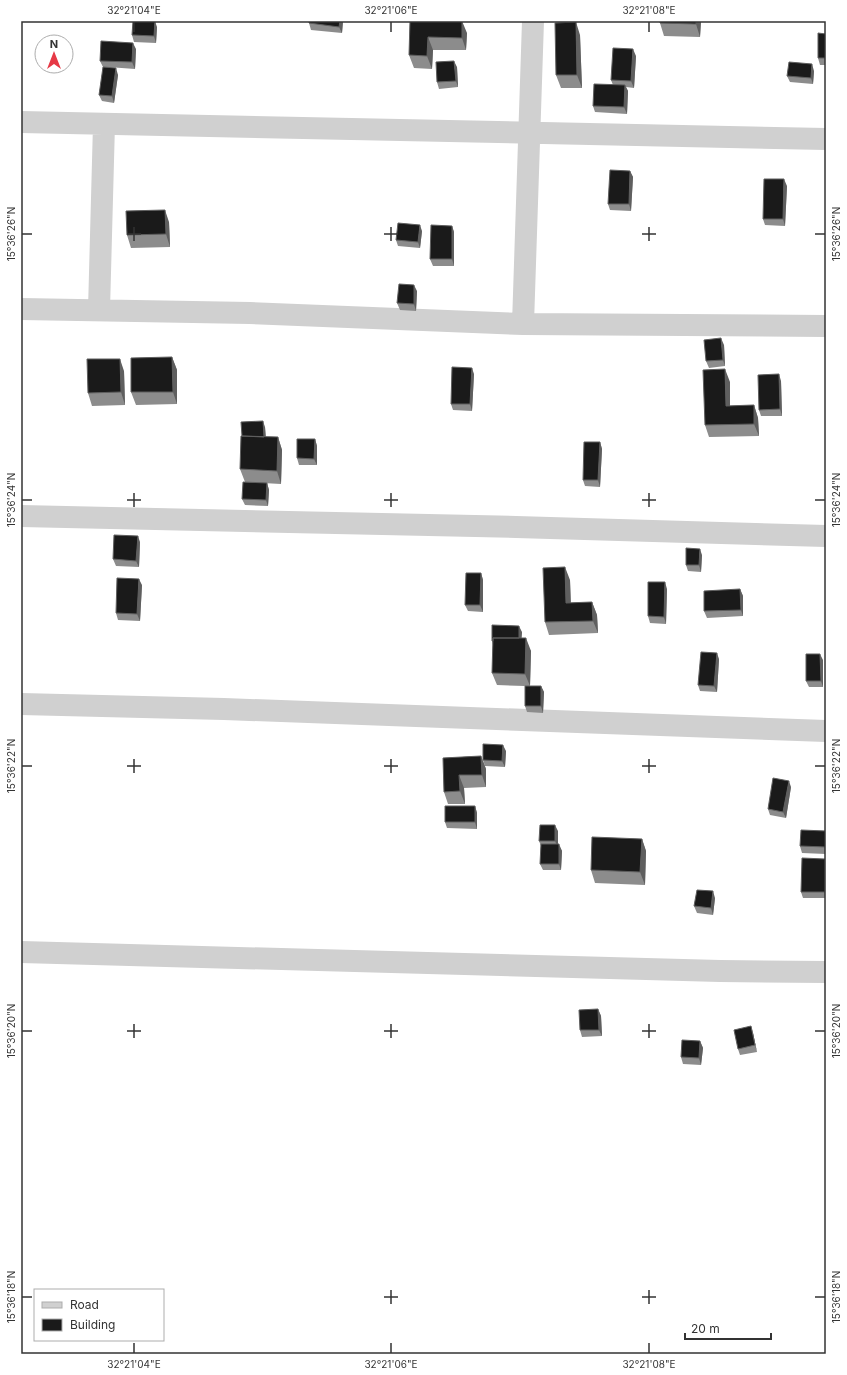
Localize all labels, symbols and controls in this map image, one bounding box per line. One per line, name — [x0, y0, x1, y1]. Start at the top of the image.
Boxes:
text: 32°21'04"E — [107, 4, 161, 16]
text: 32°21'06"E — [364, 4, 418, 16]
text: 32°21'08"E — [622, 4, 676, 16]
north arrow — [34, 34, 74, 74]
text: N — [50, 37, 58, 51]
text: 15°36'26"N — [5, 207, 17, 261]
text: 15°36'26"N — [830, 207, 842, 261]
text: 15°36'24"N — [5, 473, 17, 527]
text: 15°36'24"N — [830, 473, 842, 527]
text: 15°36'22"N — [5, 739, 17, 793]
text: 15°36'22"N — [830, 739, 842, 793]
text: 15°36'20"N — [5, 1004, 17, 1058]
text: 15°36'20"N — [830, 1004, 842, 1058]
text: 15°36'18"N — [5, 1271, 17, 1323]
text: 15°36'18"N — [830, 1271, 842, 1323]
legend — [34, 1289, 164, 1341]
text: Road — [70, 1297, 99, 1312]
scale bar — [685, 1315, 771, 1341]
text: Building — [70, 1317, 115, 1332]
text: 20 m — [691, 1321, 720, 1336]
text: 32°21'04"E — [107, 1358, 161, 1370]
text: 32°21'06"E — [364, 1358, 418, 1370]
text: 32°21'08"E — [622, 1358, 676, 1370]

